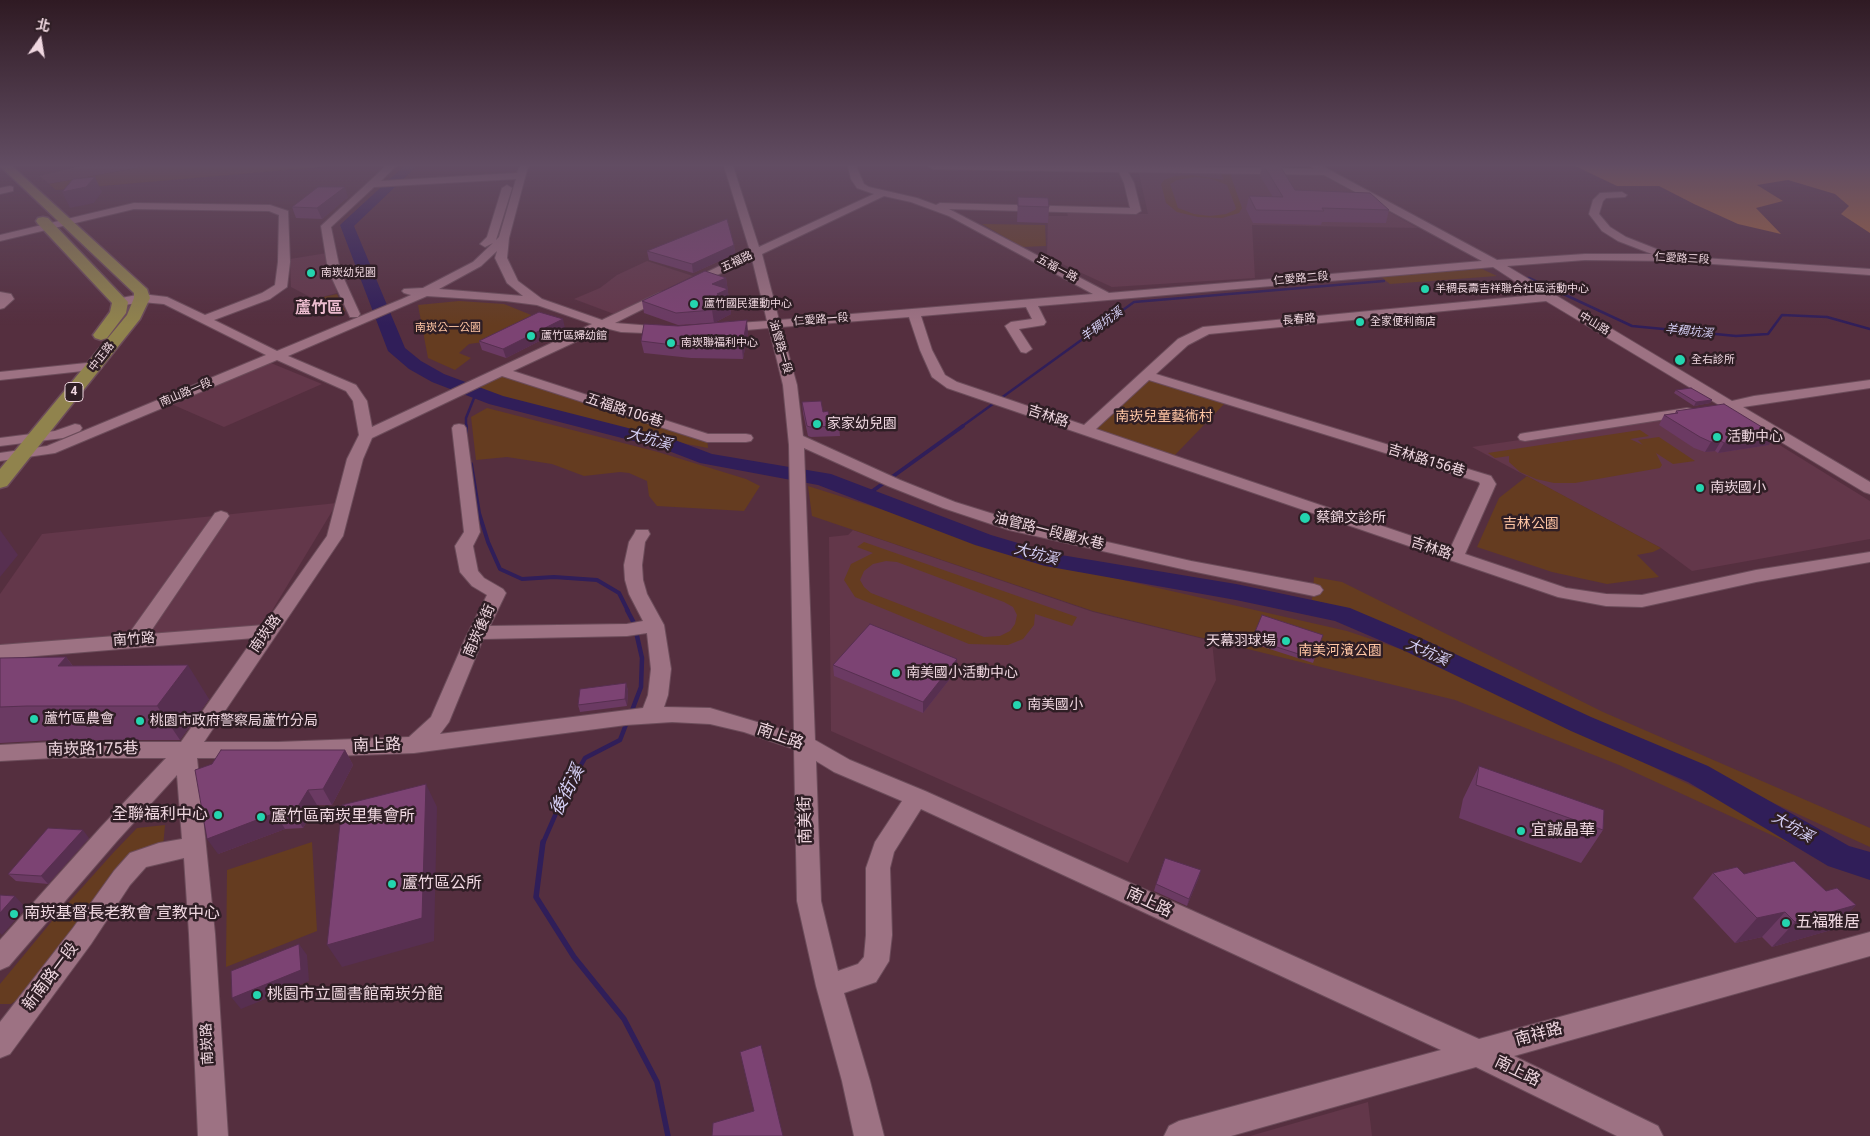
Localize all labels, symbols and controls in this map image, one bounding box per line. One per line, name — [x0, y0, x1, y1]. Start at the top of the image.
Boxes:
north arrow — [15, 15, 65, 65]
text: 北 — [35, 16, 52, 35]
street label: 五福路 — [719, 249, 755, 275]
street label: 仁愛路三段 — [1654, 251, 1710, 267]
street label: 五福一路 — [1034, 253, 1080, 285]
place label: 南崁幼兒園 — [321, 266, 376, 280]
marker: 南崁幼兒園 — [305, 267, 317, 279]
street label: 仁愛路二段 — [1273, 270, 1329, 288]
place label: 羊稠長壽吉祥聯合社區活動中心 — [1435, 282, 1589, 296]
marker: 羊稠長壽吉祥聯合社區活動中心 — [1419, 283, 1431, 295]
place label: 蘆竹國民運動中心 — [704, 297, 792, 311]
marker: 蘆竹國民運動中心 — [688, 298, 700, 310]
district label: 蘆竹區 — [295, 299, 343, 319]
water label: 羊稠坑溪 — [1078, 305, 1126, 345]
street label: 中山路 — [1576, 310, 1612, 338]
street label: 仁愛路一段 — [793, 311, 849, 329]
street label: 長春路 — [1282, 312, 1316, 328]
place label: 全家便利商店 — [1370, 315, 1436, 329]
marker: 全家便利商店 — [1354, 316, 1366, 328]
street label: 油管路一段 — [766, 319, 794, 375]
park label: 南崁公一公園 — [415, 321, 481, 335]
water label: 羊稠坑溪 — [1664, 322, 1714, 342]
place label: 蘆竹區婦幼館 — [541, 329, 607, 343]
marker: 蘆竹區婦幼館 — [525, 330, 537, 342]
place label: 南崁聯福利中心 — [681, 336, 758, 350]
marker: 南崁聯福利中心 — [665, 337, 677, 349]
street label: 中正路 — [87, 340, 117, 374]
marker: 全右診所 — [1673, 353, 1687, 367]
place label: 全右診所 — [1691, 353, 1735, 367]
street label: 南山路一段 — [158, 376, 214, 410]
road number: 4 — [65, 382, 83, 402]
street label: 五福路106巷 — [584, 391, 664, 431]
street label: 吉林路 — [1025, 403, 1071, 431]
park label: 南崁兒童藝術村 — [1115, 409, 1213, 425]
place label: 家家幼兒園 — [827, 416, 897, 432]
marker: 家家幼兒園 — [811, 418, 823, 430]
water label: 大坑溪 — [625, 425, 673, 455]
place label: 活動中心 — [1727, 429, 1783, 445]
marker: 活動中心 — [1711, 431, 1723, 443]
street label: 吉林路156巷 — [1385, 441, 1467, 481]
place label: 南崁國小 — [1710, 480, 1766, 496]
marker: 南崁國小 — [1694, 482, 1706, 494]
street label: 油管路一段麗水巷 — [993, 510, 1105, 554]
place label: 蔡錦文診所 — [1316, 510, 1386, 526]
marker: 蔡錦文診所 — [1298, 511, 1312, 525]
park label: 吉林公園 — [1503, 516, 1559, 532]
street label: 吉林路 — [1408, 534, 1454, 564]
water label: 大坑溪 — [1012, 540, 1060, 570]
street label: 南崁後街 — [461, 602, 499, 660]
street label: 南崁路 — [247, 612, 285, 656]
street label: 南竹路 — [112, 630, 156, 650]
place label: 天幕羽球場 — [1206, 633, 1276, 649]
marker: 天幕羽球場 — [1280, 635, 1292, 647]
water label: 大坑溪 — [1403, 636, 1451, 670]
park label: 南美河濱公園 — [1298, 643, 1382, 659]
place label: 南美國小活動中心 — [906, 665, 1018, 681]
marker: 南美國小活動中心 — [890, 667, 902, 679]
place label: 南美國小 — [1027, 697, 1083, 713]
marker: 南美國小 — [1011, 699, 1023, 711]
place label: 蘆竹區農會 — [44, 711, 114, 727]
marker: 蘆竹區農會 — [28, 713, 40, 725]
place label: 桃園市政府警察局蘆竹分局 — [150, 713, 318, 729]
marker: 桃園市政府警察局蘆竹分局 — [134, 715, 146, 727]
street label: 南上路 — [754, 720, 806, 754]
street label: 南上路 — [353, 736, 401, 756]
street label: 南崁路175巷 — [47, 740, 139, 760]
water label: 後街溪 — [546, 762, 590, 820]
street label: 南美街 — [796, 796, 816, 844]
place label: 全聯福利中心 — [112, 805, 208, 825]
place label: 蘆竹區南崁里集會所 — [271, 807, 415, 827]
marker: 全聯福利中心 — [212, 809, 224, 821]
water label: 大坑溪 — [1768, 809, 1816, 847]
marker: 蘆竹區南崁里集會所 — [255, 811, 267, 823]
place label: 宜誠晶華 — [1531, 821, 1595, 841]
marker: 宜誠晶華 — [1515, 825, 1527, 837]
place label: 蘆竹區公所 — [402, 874, 482, 894]
marker: 蘆竹區公所 — [386, 878, 398, 890]
street label: 南上路 — [1123, 884, 1175, 922]
place label: 南崁基督長老教會 宣教中心 — [24, 904, 220, 924]
marker: 南崁基督長老教會 宣教中心 — [8, 908, 20, 920]
place label: 五福雅居 — [1796, 913, 1860, 933]
marker: 五福雅居 — [1780, 917, 1792, 929]
street label: 新南路一段 — [19, 939, 83, 1015]
place label: 桃園市立圖書館南崁分館 — [267, 985, 443, 1005]
marker: 桃園市立圖書館南崁分館 — [251, 989, 263, 1001]
street label: 南祥路 — [1513, 1020, 1565, 1050]
street label: 南崁路 — [199, 1023, 217, 1065]
street label: 南上路 — [1491, 1053, 1543, 1091]

